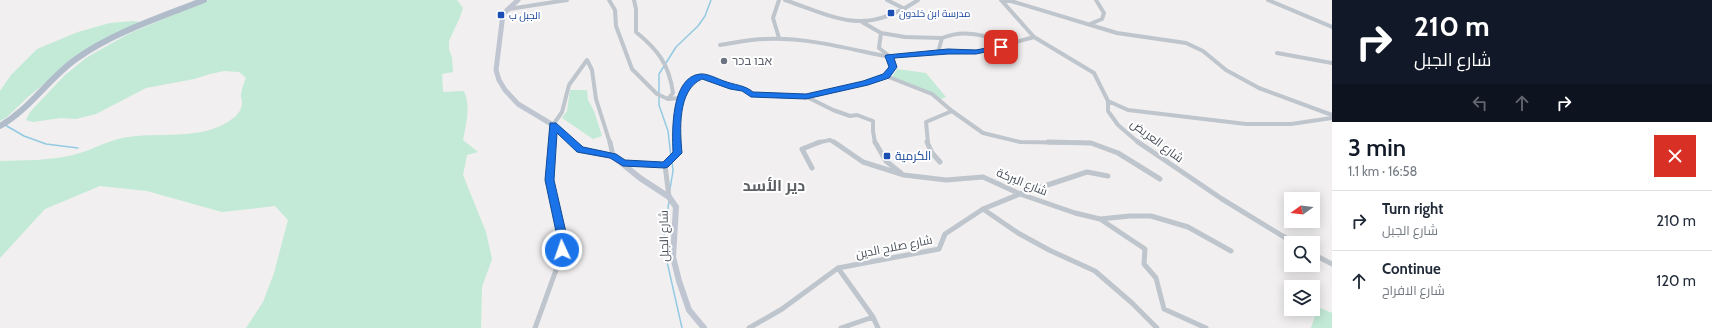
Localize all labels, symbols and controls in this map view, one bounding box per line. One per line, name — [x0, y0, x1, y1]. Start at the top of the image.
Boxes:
place label: مدرسة ابن خلدون — [899, 7, 970, 20]
marker: مدرسة ابن خلدون — [886, 8, 896, 18]
place label: الجبل ب — [509, 9, 541, 22]
text: 210 m — [1414, 9, 1490, 43]
marker: الجبل ب — [496, 10, 506, 20]
icon: right — [1348, 16, 1400, 68]
pin — [984, 30, 1018, 64]
icon: arrive — [990, 36, 1012, 58]
text: شارع الجبل — [1414, 49, 1491, 71]
place label: אבו בכר — [732, 53, 772, 68]
marker: אבו בכר — [719, 56, 729, 66]
icon: left — [1469, 92, 1491, 114]
icon: ahead — [1511, 92, 1533, 114]
icon: right — [1553, 92, 1575, 114]
street label: شارع العريض — [1127, 116, 1187, 166]
text: 3 min — [1348, 133, 1406, 162]
button: close — [1654, 135, 1696, 177]
place label: الكرمية — [895, 148, 931, 163]
marker: الكرمية — [882, 151, 892, 161]
text: 1.1 km · 16:58 — [1348, 163, 1417, 179]
street label: شارع البركة — [994, 164, 1050, 200]
district label: دير الأسد — [743, 176, 805, 195]
north arrow — [1284, 192, 1320, 228]
map controls — [1284, 192, 1320, 316]
text: Turn right — [1382, 200, 1443, 218]
street label: شارع الجبل — [656, 210, 672, 262]
icon: right — [1348, 210, 1370, 232]
text: 210 m — [1656, 212, 1696, 230]
text: شارع الجبل — [1382, 222, 1438, 238]
position arrow — [541, 229, 583, 271]
street label: شارع صلاح الدين — [854, 232, 934, 262]
button: search — [1284, 236, 1320, 272]
text: Continue — [1382, 260, 1441, 278]
icon: ahead — [1348, 270, 1370, 292]
text: 120 m — [1656, 272, 1696, 290]
button: layers — [1284, 280, 1320, 316]
text: شارع الافراح — [1382, 282, 1445, 298]

